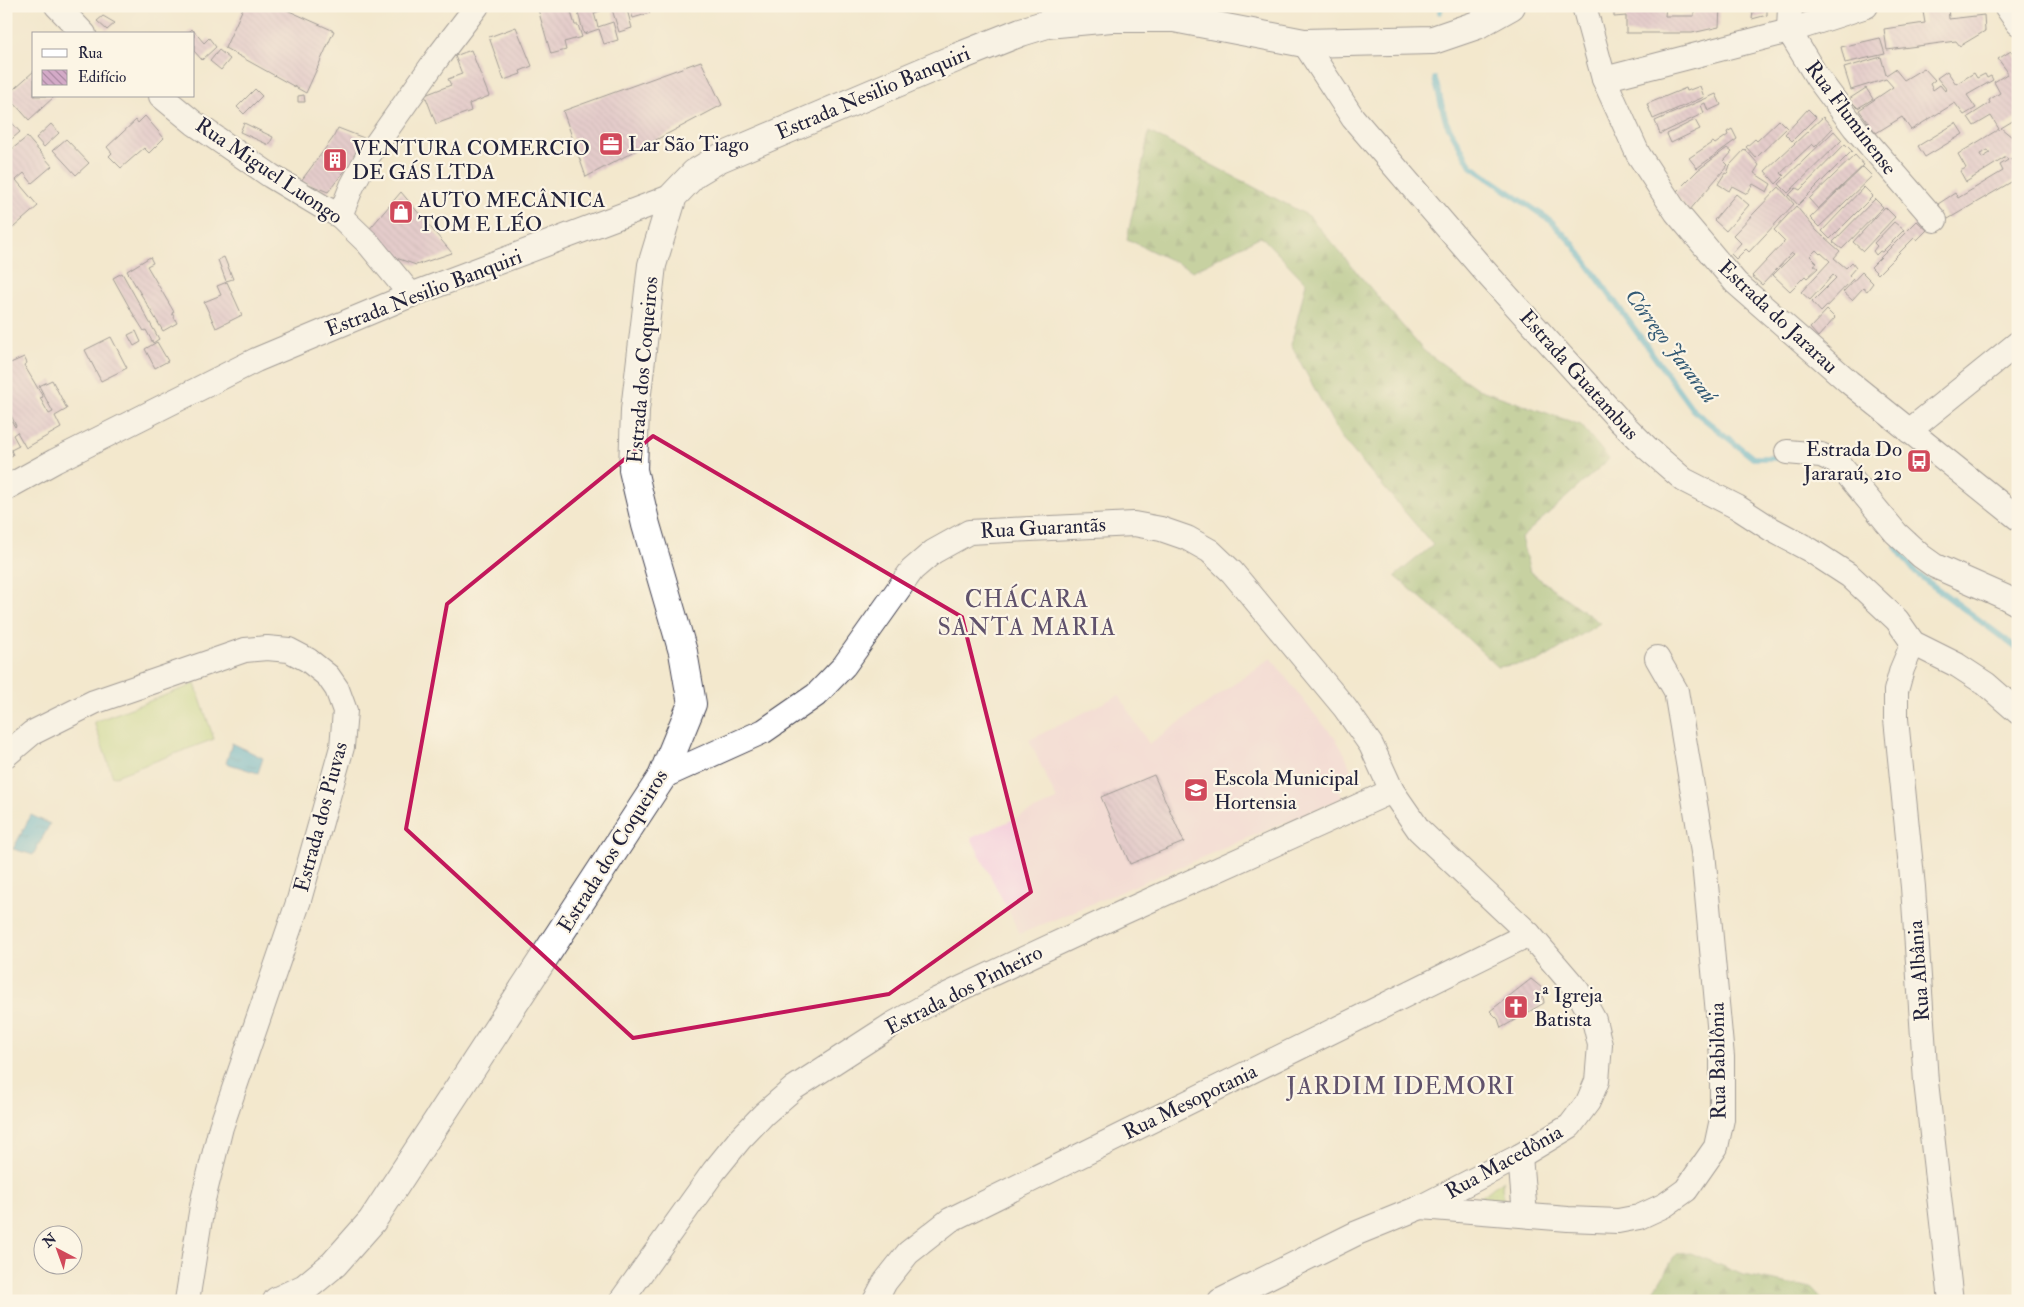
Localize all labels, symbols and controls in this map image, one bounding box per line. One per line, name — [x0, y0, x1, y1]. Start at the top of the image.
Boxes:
legend — [32, 32, 195, 98]
street label: Estrada Nesilio Banquiri — [772, 40, 975, 146]
text: Rua — [78, 44, 103, 63]
street label: Rua Fluminense — [1799, 55, 1903, 181]
text: Edifício — [78, 68, 126, 87]
street label: Rua Miguel Luongo — [190, 112, 348, 230]
office icon: Lar São Tiago — [598, 131, 624, 157]
place label: Lar São Tiago — [628, 131, 749, 158]
place label: VENTURA COMERCIO DE GÁS LTDA — [352, 135, 590, 186]
building icon: VENTURA COMERCIO DE GÁS LTDA — [322, 147, 348, 173]
place label: AUTO MECÂNICA TOM E LÉO — [417, 187, 606, 238]
shop icon: AUTO MECÂNICA TOM E LÉO — [388, 199, 414, 225]
street label: Estrada Nesilio Banquiri — [322, 243, 526, 343]
street label: Estrada do Jararau — [1712, 255, 1844, 380]
street label: Estrada dos Coqueiros — [621, 275, 665, 465]
water label: Córrego Jararaú — [1619, 283, 1724, 410]
street label: Estrada Guatambus — [1513, 304, 1645, 446]
place label: Estrada Do Jararaú, 210 — [1802, 436, 1902, 487]
bus stop icon: Estrada Do Jararaú, 210 — [1906, 448, 1932, 474]
street label: Rua Guarantãs — [980, 511, 1106, 545]
district label: CHÁCARA SANTA MARIA — [937, 583, 1117, 643]
street label: Estrada dos Piuvas — [288, 739, 354, 895]
street label: Estrada dos Coqueiros — [552, 764, 674, 938]
place label: Escola Municipal Hortensia — [1214, 765, 1360, 816]
school or university icon: Escola Municipal Hortensia — [1183, 777, 1209, 803]
street label: Rua Albânia — [1902, 919, 1936, 1022]
street label: Estrada dos Pinheiro — [881, 939, 1047, 1041]
place label: 1ª Igreja Batista — [1534, 982, 1603, 1033]
church icon: 1ª Igreja Batista — [1503, 994, 1529, 1020]
street label: Rua Babilônia — [1703, 1002, 1733, 1120]
street label: Rua Mesopotania — [1118, 1058, 1262, 1146]
district label: JARDIM IDEMORI — [1286, 1071, 1515, 1102]
street label: Rua Macedônia — [1440, 1118, 1568, 1205]
north arrow — [32, 1224, 82, 1274]
text: N — [39, 1230, 60, 1252]

